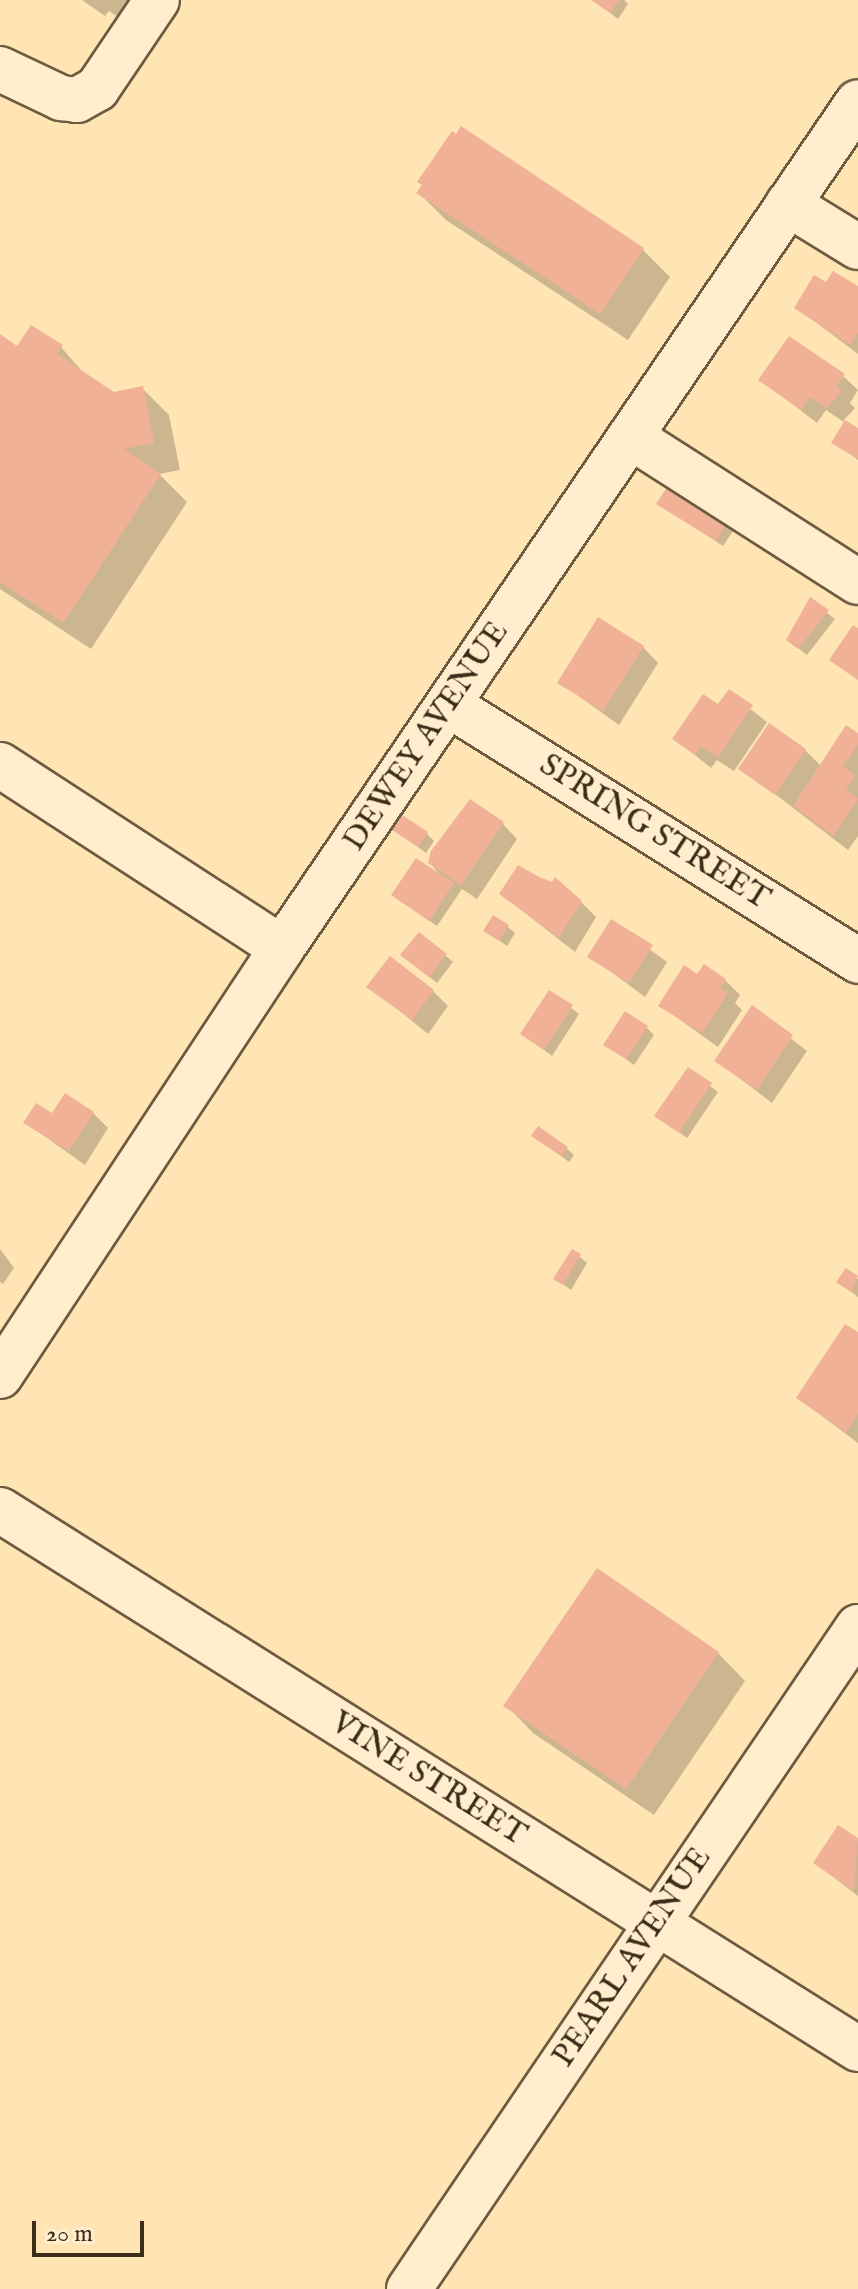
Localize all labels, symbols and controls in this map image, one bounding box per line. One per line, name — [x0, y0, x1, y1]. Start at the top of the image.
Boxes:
street label: DEWEY AVENUE — [336, 615, 518, 859]
street label: SPRING STREET — [532, 747, 776, 919]
street label: VINE STREET — [323, 1705, 533, 1855]
street label: PEARL AVENUE — [545, 1841, 721, 2075]
scale bar — [36, 2205, 148, 2255]
text: 20 m — [46, 2219, 93, 2250]

